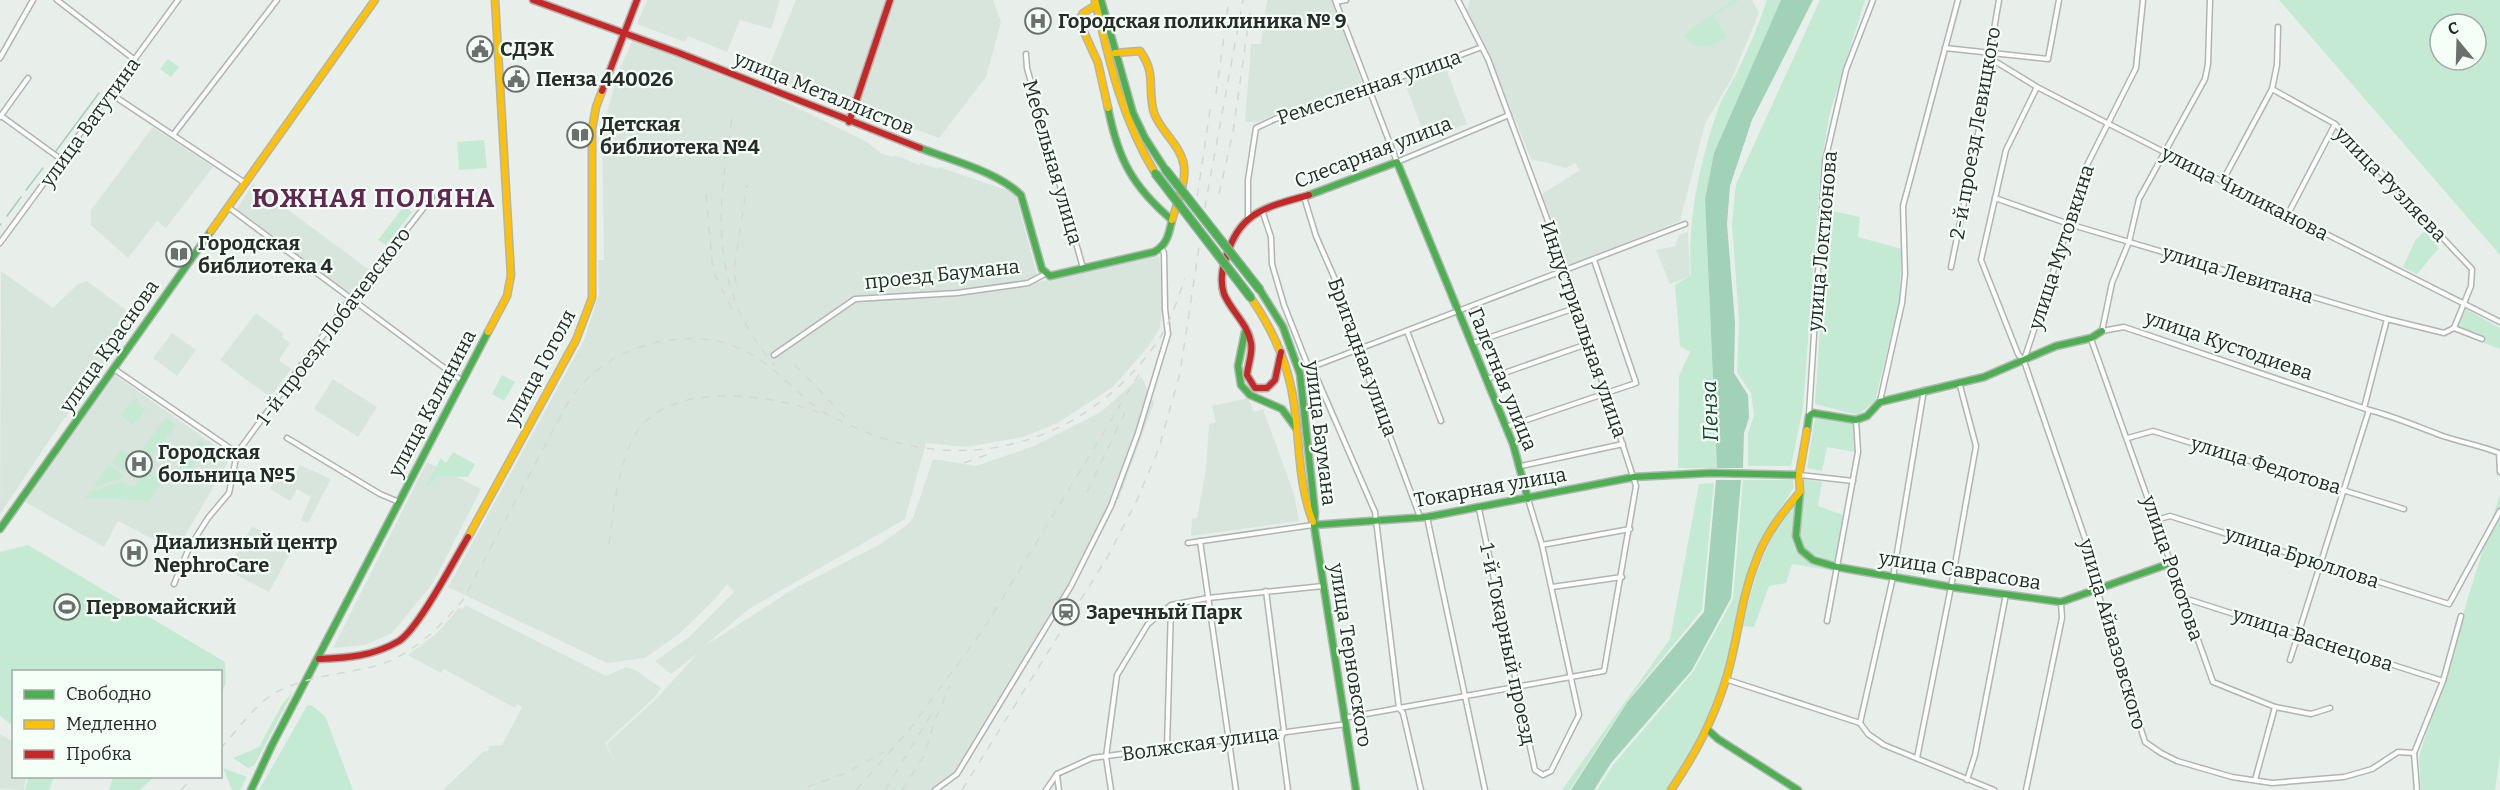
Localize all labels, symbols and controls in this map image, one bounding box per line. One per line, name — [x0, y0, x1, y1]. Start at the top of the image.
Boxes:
hospital icon: Городская поликлиника № 9 — [1023, 6, 1053, 36]
place label: Городская поликлиника № 9 — [1058, 9, 1347, 33]
north arrow — [2428, 12, 2488, 72]
text: С — [2445, 18, 2461, 39]
street label: 2-й проезд Левицкого — [1944, 25, 2006, 241]
public building icon: СДЭК — [465, 34, 495, 64]
place label: СДЭК — [500, 37, 555, 61]
street label: Ремесленная улица — [1274, 44, 1464, 130]
street label: улица Металлистов — [730, 46, 917, 140]
street label: улица Ватутина — [34, 53, 145, 192]
public building icon: Пенза 440026 — [501, 64, 531, 94]
place label: Пенза 440026 — [536, 67, 674, 91]
street label: Мебельная улица — [1018, 77, 1088, 247]
street label: Слесарная улица — [1291, 111, 1455, 193]
place label: Детская библиотека №4 — [600, 112, 760, 159]
library icon: Детская библиотека №4 — [565, 120, 595, 150]
street label: улица Рузляева — [2329, 121, 2452, 247]
street label: улица Чиликанова — [2157, 140, 2333, 246]
street label: улица Локтионова — [1802, 150, 1842, 333]
street label: улица Мутовкина — [2023, 161, 2099, 334]
district label: ЮЖНАЯ ПОЛЯНА — [252, 183, 496, 214]
street label: Индустриальная улица — [1536, 217, 1632, 441]
street label: 1-й проезд Лобачевского — [251, 222, 415, 430]
place label: Городская библиотека 4 — [198, 231, 333, 278]
library icon: Городская библиотека 4 — [164, 239, 194, 269]
street label: улица Левитана — [2159, 239, 2316, 308]
street label: проезд Баумана — [863, 254, 1021, 294]
street label: Бригадная улица — [1323, 274, 1403, 440]
street label: улица Краснова — [54, 275, 164, 418]
street label: Галетная улица — [1463, 304, 1543, 454]
street label: улица Гоголя — [499, 305, 580, 430]
street label: улица Кустодиева — [2141, 305, 2316, 385]
street label: улица Калинина — [383, 325, 481, 482]
street label: улица Баумана — [1300, 358, 1342, 507]
water label: Пенза — [1696, 380, 1724, 442]
street label: улица Федотова — [2187, 430, 2344, 499]
place label: Городская больница №5 — [158, 440, 295, 487]
hospital icon: Городская больница №5 — [124, 449, 154, 479]
street label: Токарная улица — [1412, 462, 1568, 512]
street label: улица Рокотова — [2137, 491, 2209, 644]
street label: улица Брюллова — [2221, 520, 2382, 593]
place label: Диализный центр NephroCare — [154, 530, 338, 577]
street label: улица Айвазовского — [2074, 535, 2152, 732]
hospital icon: Диализный центр NephroCare — [119, 538, 149, 568]
street label: 1-й Токарный проезд — [1475, 541, 1541, 747]
street label: улица Саврасова — [1876, 545, 2043, 595]
street label: улица Терновского — [1324, 560, 1377, 749]
sports icon: Первомайский — [52, 592, 82, 622]
place label: Первомайский — [86, 595, 236, 619]
station icon: Заречный Парк — [1051, 597, 1081, 627]
place label: Заречный Парк — [1086, 600, 1243, 624]
street label: улица Васнецова — [2229, 601, 2396, 676]
legend — [12, 670, 222, 778]
text: Свободно — [66, 683, 151, 705]
text: Медленно — [66, 713, 157, 735]
street label: Волжская улица — [1120, 720, 1280, 766]
text: Пробка — [66, 743, 132, 765]

